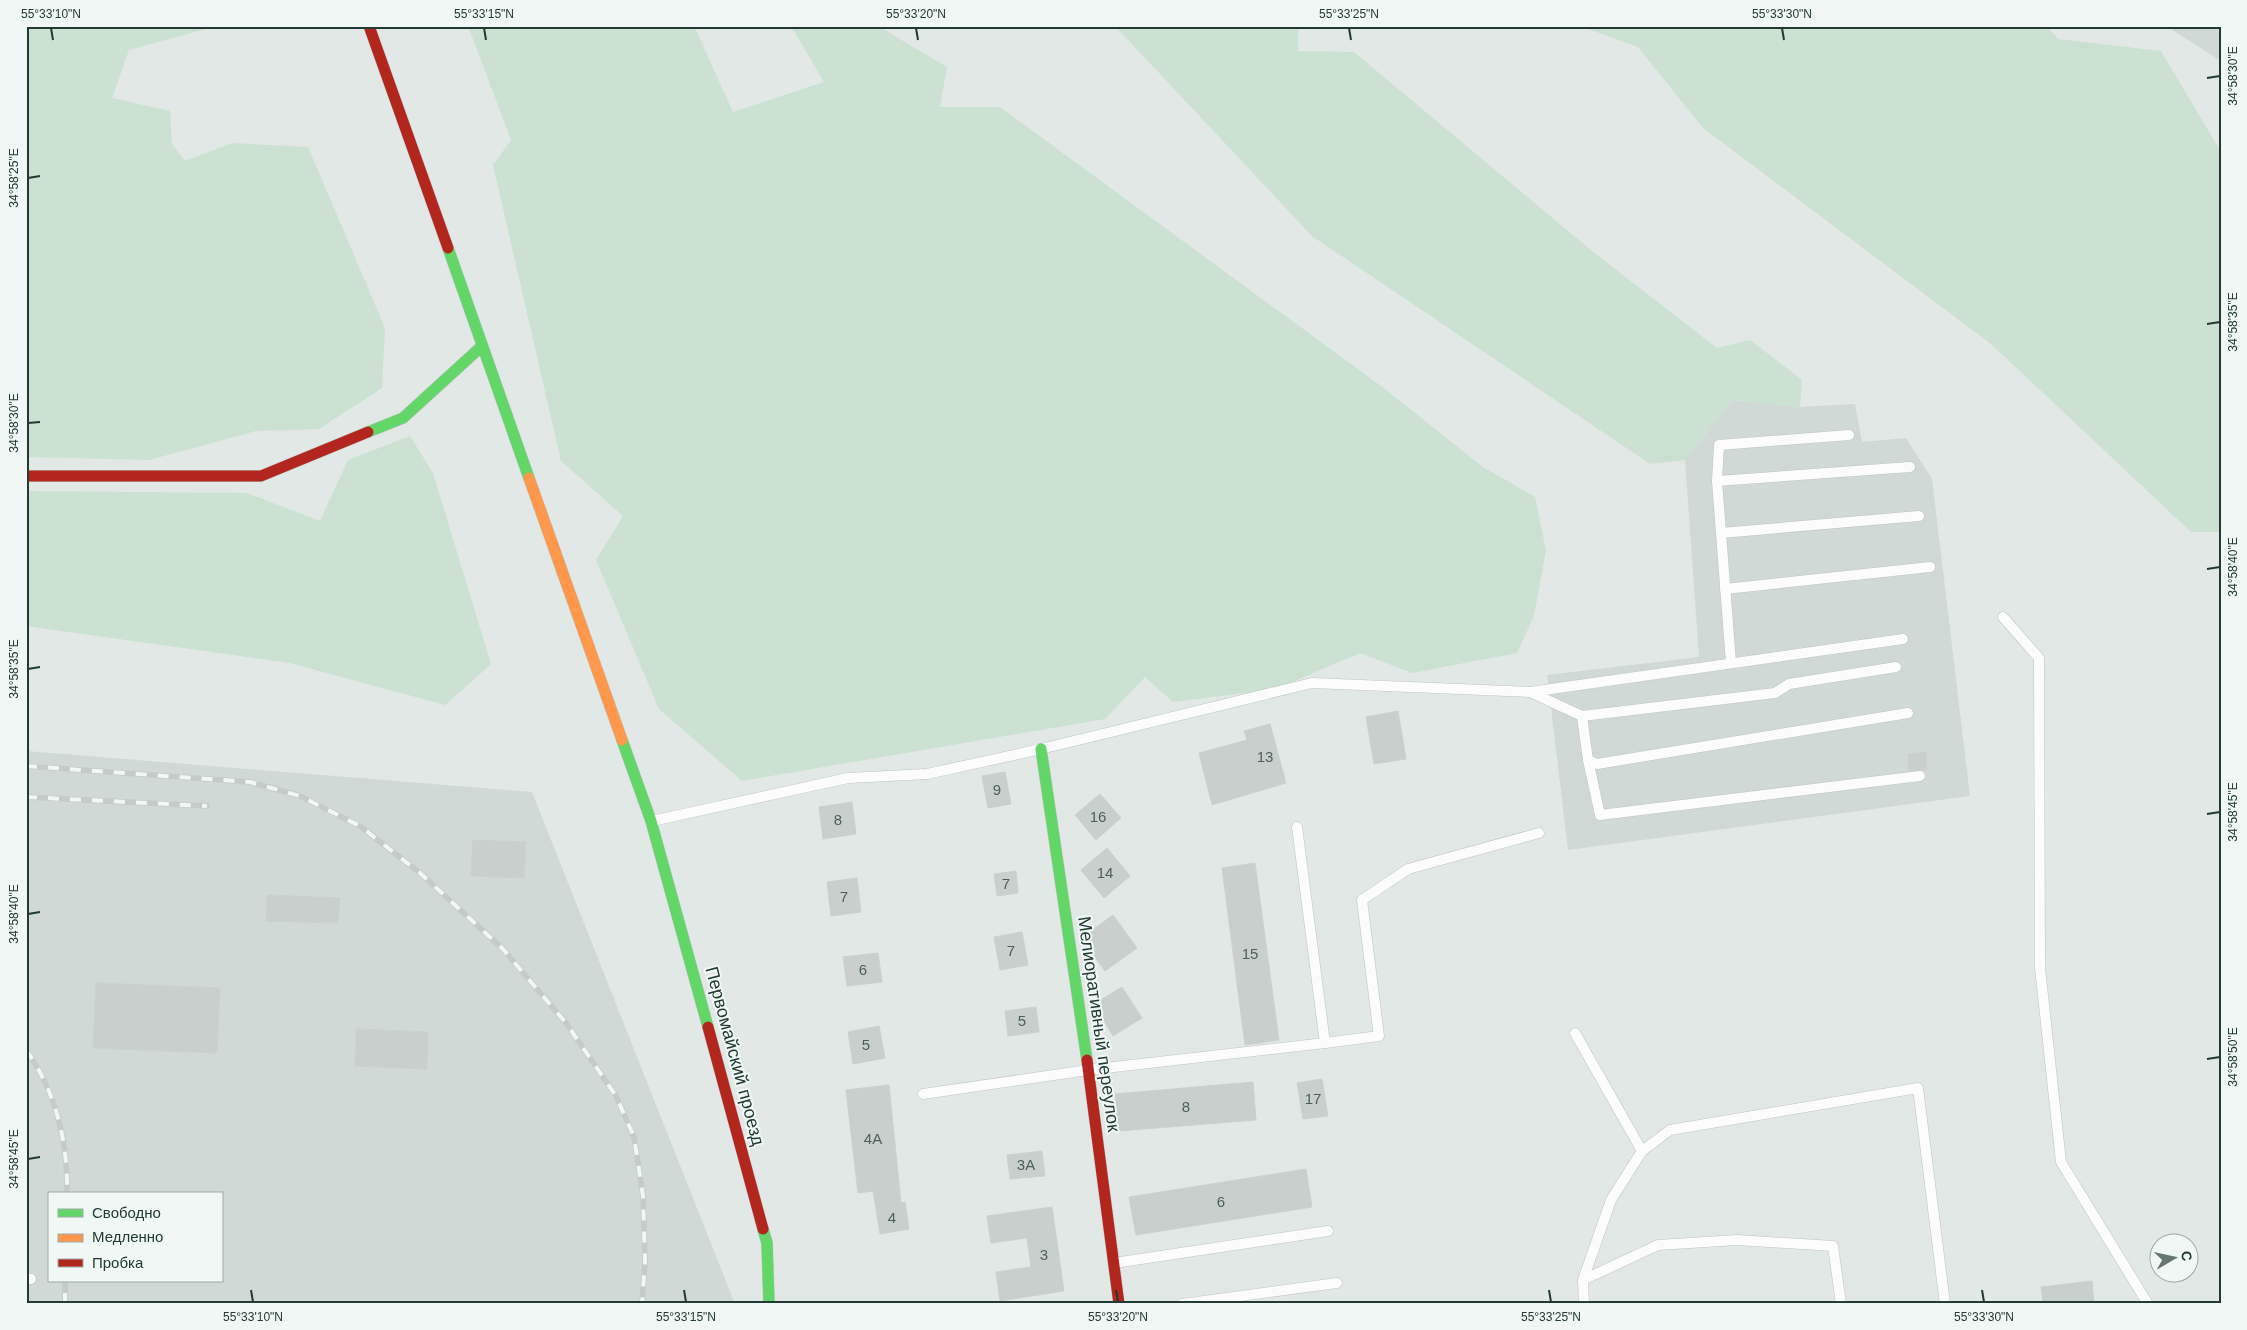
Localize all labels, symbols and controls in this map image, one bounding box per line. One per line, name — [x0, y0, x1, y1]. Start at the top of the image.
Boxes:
text: 55°33'10"N — [21, 7, 81, 21]
text: 55°33'15"N — [454, 7, 514, 21]
text: 55°33'20"N — [886, 7, 946, 21]
text: 55°33'25"N — [1319, 7, 1379, 21]
text: 55°33'30"N — [1752, 7, 1812, 21]
text: 34°58'30"E — [2226, 46, 2240, 106]
text: 34°58'25"E — [7, 148, 21, 208]
text: 34°58'35"E — [2226, 292, 2240, 352]
text: 34°58'30"E — [7, 393, 21, 453]
text: 34°58'40"E — [2226, 537, 2240, 597]
text: 34°58'35"E — [7, 639, 21, 699]
house number: 13 — [1257, 748, 1273, 765]
house number: 9 — [993, 781, 1001, 798]
text: 34°58'45"E — [2226, 782, 2240, 842]
house number: 16 — [1090, 808, 1106, 825]
house number: 8 — [834, 811, 842, 828]
house number: 14 — [1097, 864, 1113, 881]
house number: 7 — [1002, 875, 1010, 892]
text: 34°58'40"E — [7, 884, 21, 944]
house number: 7 — [840, 888, 848, 905]
street label: Мелиоративный переулок — [1074, 915, 1124, 1133]
house number: 7 — [1007, 942, 1015, 959]
house number: 15 — [1242, 945, 1258, 962]
house number: 6 — [859, 961, 867, 978]
street label: Первомайский проезд — [701, 964, 769, 1148]
house number: 5 — [1018, 1012, 1026, 1029]
text: 34°58'50"E — [2226, 1027, 2240, 1087]
house number: 5 — [862, 1036, 870, 1053]
house number: 17 — [1305, 1090, 1321, 1107]
house number: 8 — [1182, 1098, 1190, 1115]
text: 34°58'45"E — [7, 1129, 21, 1189]
house number: 4А — [864, 1130, 882, 1147]
house number: 3А — [1017, 1156, 1035, 1173]
legend — [48, 1192, 222, 1282]
house number: 6 — [1217, 1193, 1225, 1210]
text: Свободно — [92, 1204, 161, 1221]
house number: 4 — [888, 1209, 896, 1226]
text: Медленно — [92, 1228, 163, 1245]
north arrow — [2150, 1232, 2200, 1282]
house number: 3 — [1040, 1246, 1048, 1263]
text: С — [2178, 1250, 2196, 1262]
text: Пробка — [92, 1254, 144, 1271]
text: 55°33'10"N — [223, 1310, 283, 1324]
text: 55°33'15"N — [656, 1310, 716, 1324]
text: 55°33'20"N — [1088, 1310, 1148, 1324]
text: 55°33'25"N — [1521, 1310, 1581, 1324]
text: 55°33'30"N — [1954, 1310, 2014, 1324]

